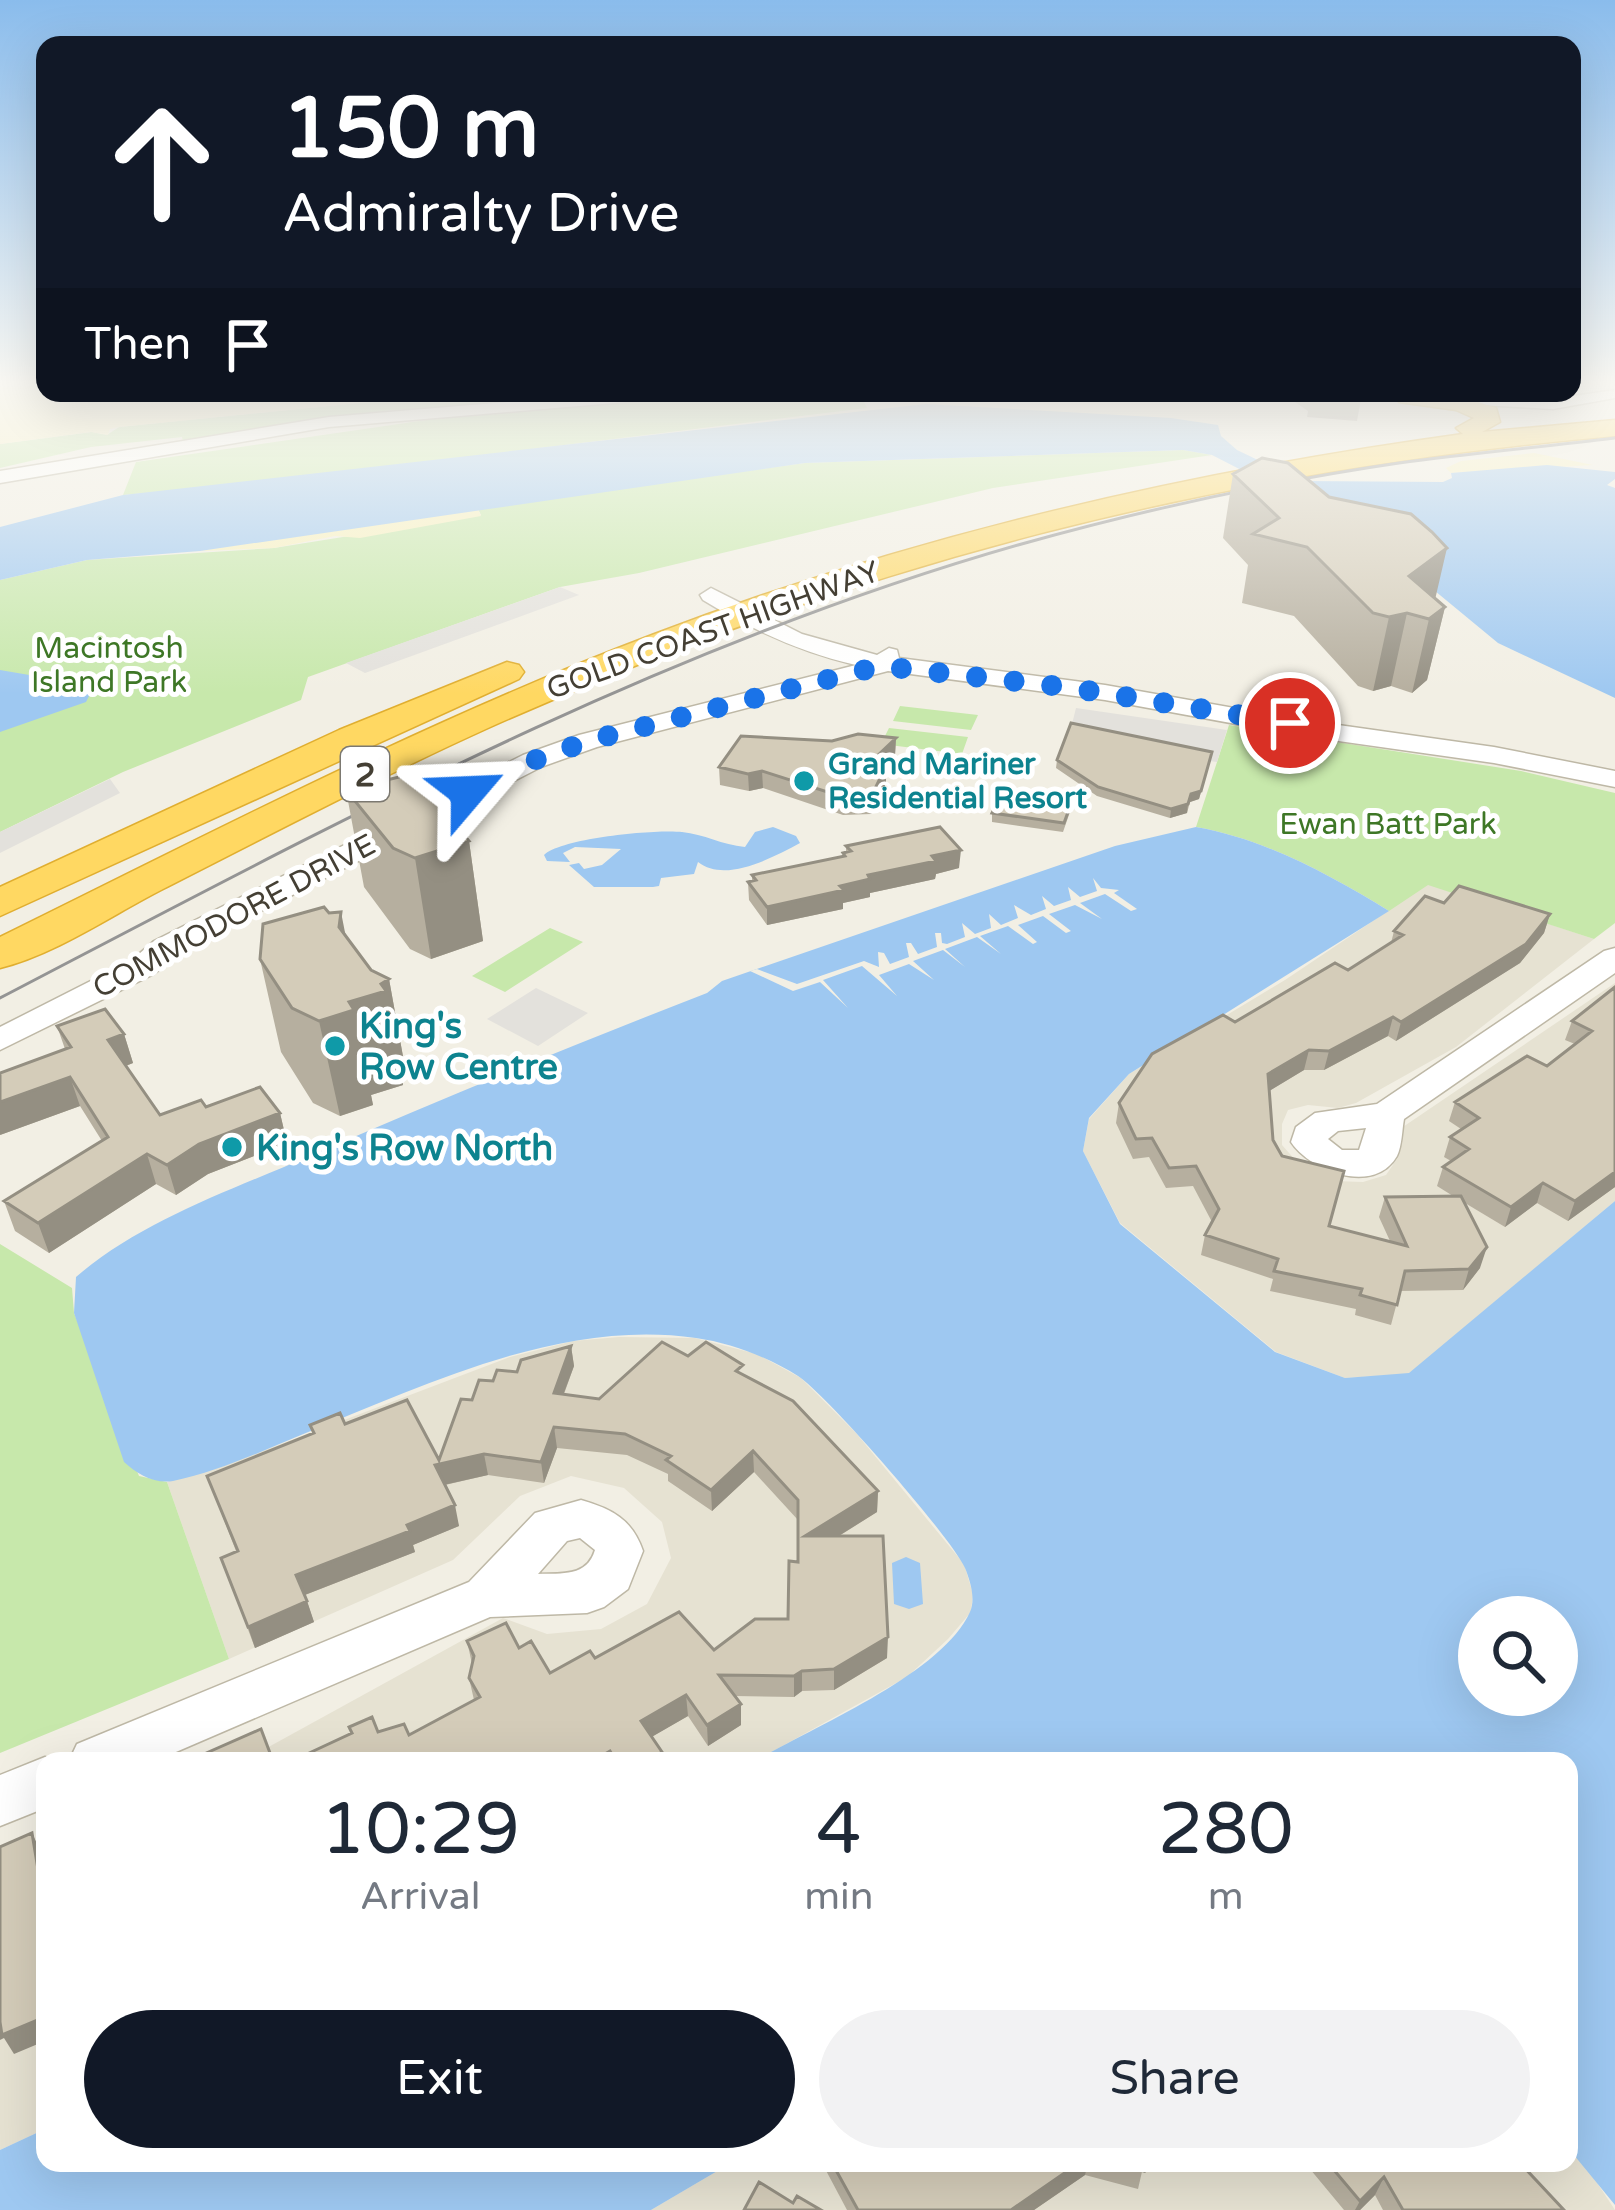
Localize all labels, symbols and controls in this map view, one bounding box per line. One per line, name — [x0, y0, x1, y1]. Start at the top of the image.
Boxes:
text: 150 m — [282, 79, 539, 180]
icon: ahead — [84, 84, 240, 240]
text: Admiralty Drive — [282, 181, 680, 246]
icon: arrive — [215, 312, 281, 378]
text: Then — [84, 318, 191, 372]
street label: GOLD COAST HIGHWAY — [542, 553, 885, 708]
park label: Macintosh Island Park — [31, 630, 187, 701]
pin — [1239, 672, 1341, 774]
icon: arrive — [1257, 690, 1323, 756]
position arrow — [405, 729, 531, 855]
place label: Grand Mariner Residential Resort — [828, 746, 1088, 817]
road number: 2 — [341, 747, 389, 801]
marker: Grand Mariner Residential Resort — [791, 768, 817, 794]
park label: Ewan Batt Park — [1279, 806, 1497, 843]
street label: COMMODORE DRIVE — [87, 826, 382, 1007]
place label: King's Row Centre — [359, 1005, 558, 1089]
marker: King's Row Centre — [322, 1033, 348, 1059]
place label: King's Row North — [256, 1127, 553, 1170]
marker: King's Row North — [219, 1134, 245, 1160]
map controls — [1458, 1596, 1578, 1716]
button: search — [1458, 1596, 1578, 1716]
text: 10:29 — [320, 1787, 520, 1874]
text: 4 — [816, 1787, 862, 1874]
text: 280 — [1158, 1787, 1294, 1874]
text: Arrival — [360, 1873, 480, 1920]
text: min — [804, 1873, 874, 1920]
text: m — [1208, 1873, 1244, 1920]
button: Exit — [84, 2010, 795, 2148]
button: Share — [819, 2010, 1530, 2148]

